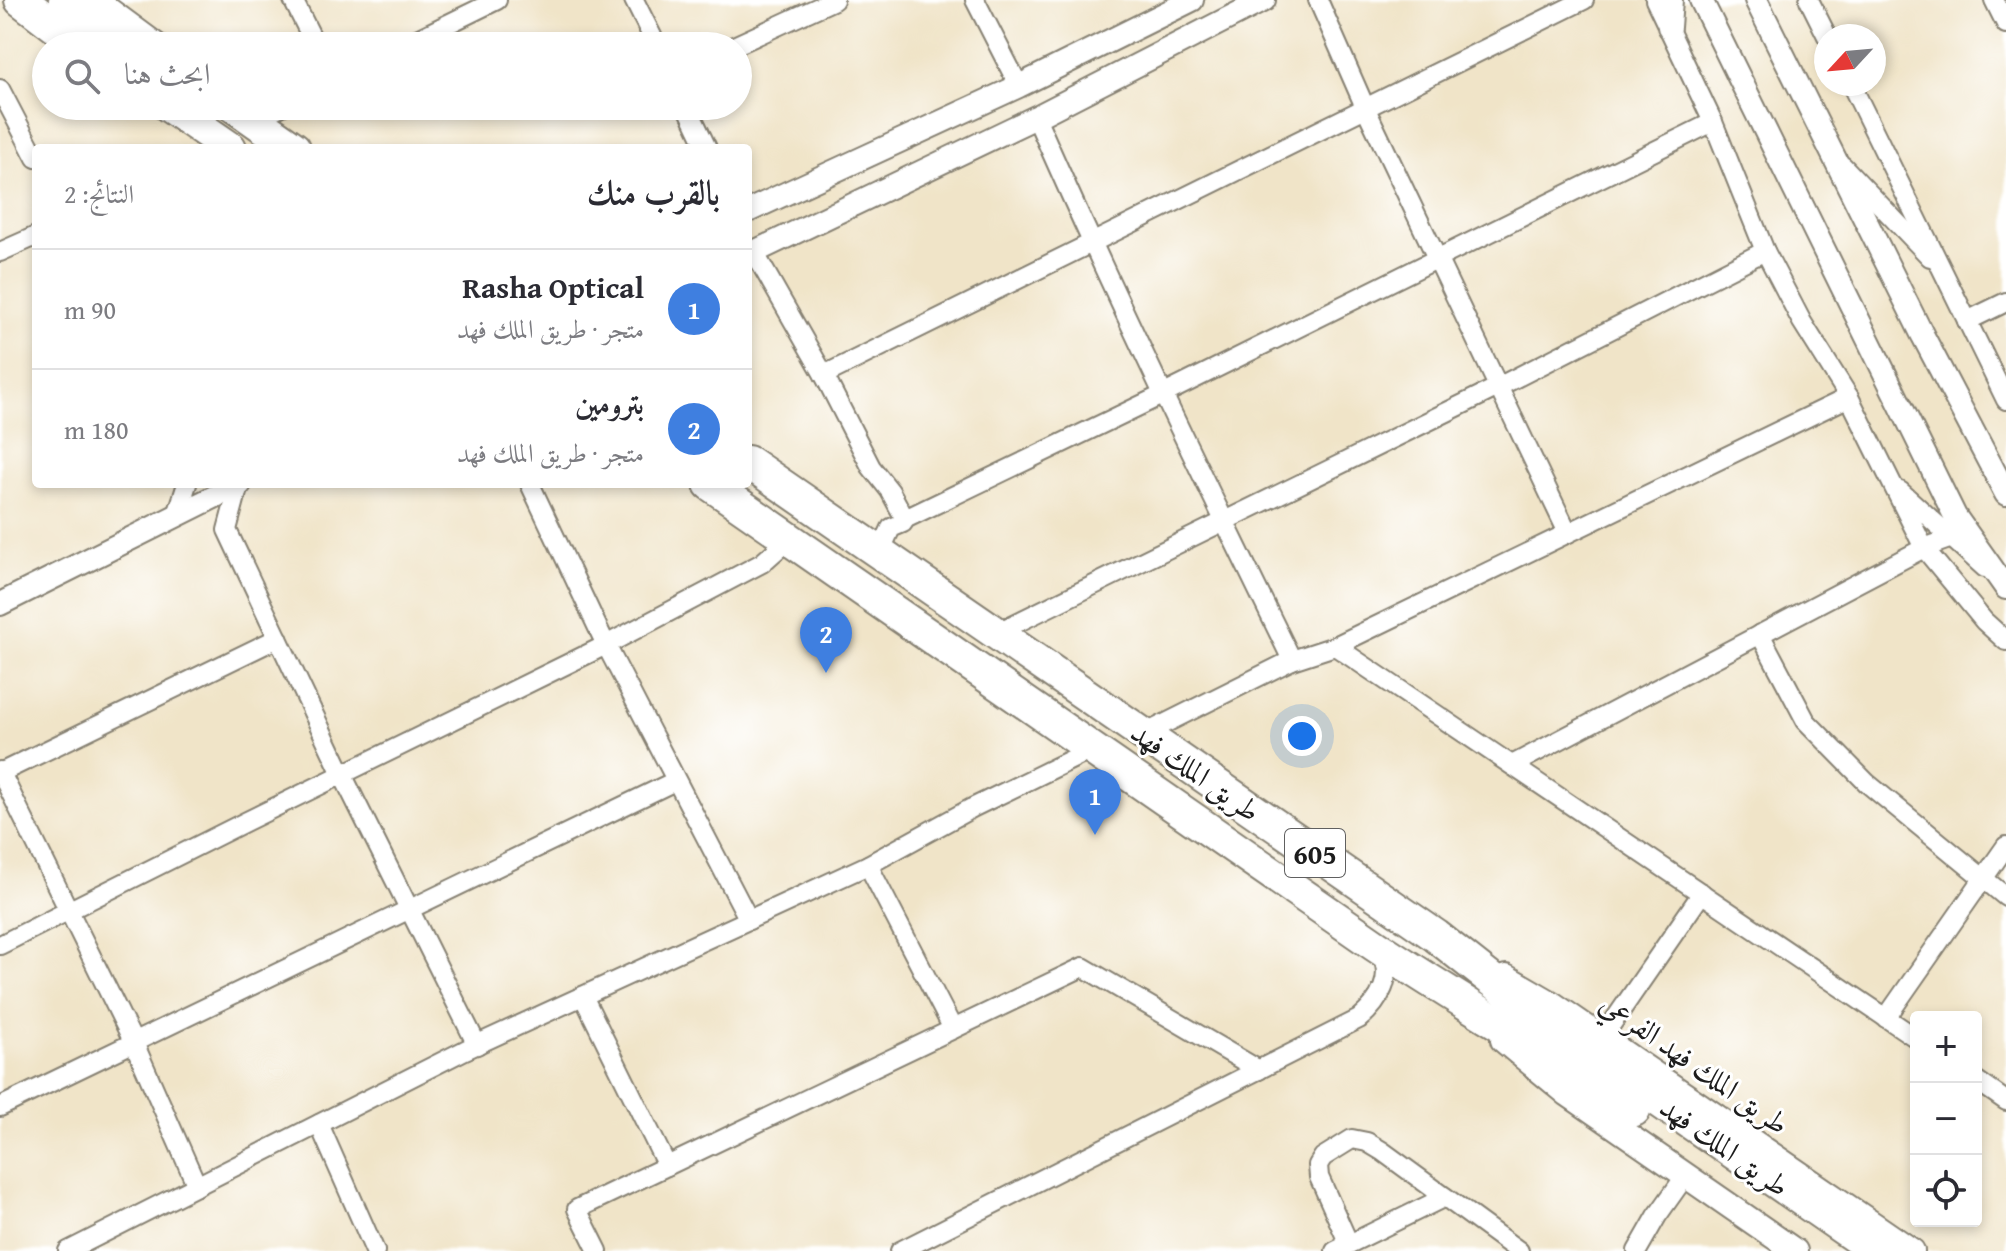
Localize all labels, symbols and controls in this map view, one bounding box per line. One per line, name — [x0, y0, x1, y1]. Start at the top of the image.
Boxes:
north arrow — [1814, 24, 1886, 96]
search box — [32, 32, 752, 120]
text: ابحث هنا — [124, 51, 211, 95]
icon: search — [60, 54, 104, 98]
text: بالقرب منك — [587, 167, 720, 216]
text: النتائج: 2 — [64, 174, 134, 213]
text: Rasha Optical — [462, 265, 644, 309]
text: 90 m — [64, 290, 116, 329]
text: 1 — [687, 290, 701, 329]
text: متجر · طريق الملك فهد — [457, 309, 644, 348]
text: بترومين — [575, 381, 644, 425]
text: 180 m — [64, 410, 129, 449]
text: 2 — [687, 410, 701, 449]
text: متجر · طريق الملك فهد — [457, 433, 644, 472]
pin: 2 — [800, 607, 852, 673]
street label: طريق الملك فهد — [1122, 710, 1270, 832]
your location — [1282, 716, 1322, 756]
pin: 1 — [1069, 769, 1121, 835]
road number: 605 — [1285, 829, 1345, 877]
street label: طريق الملك فهد الفرعي — [1590, 981, 1799, 1147]
map controls — [1910, 1011, 1982, 1227]
button: + — [1910, 1011, 1982, 1083]
button: − — [1910, 1083, 1982, 1155]
street label: طريق الملك فهد — [1651, 1085, 1799, 1207]
button: locate — [1910, 1155, 1982, 1227]

